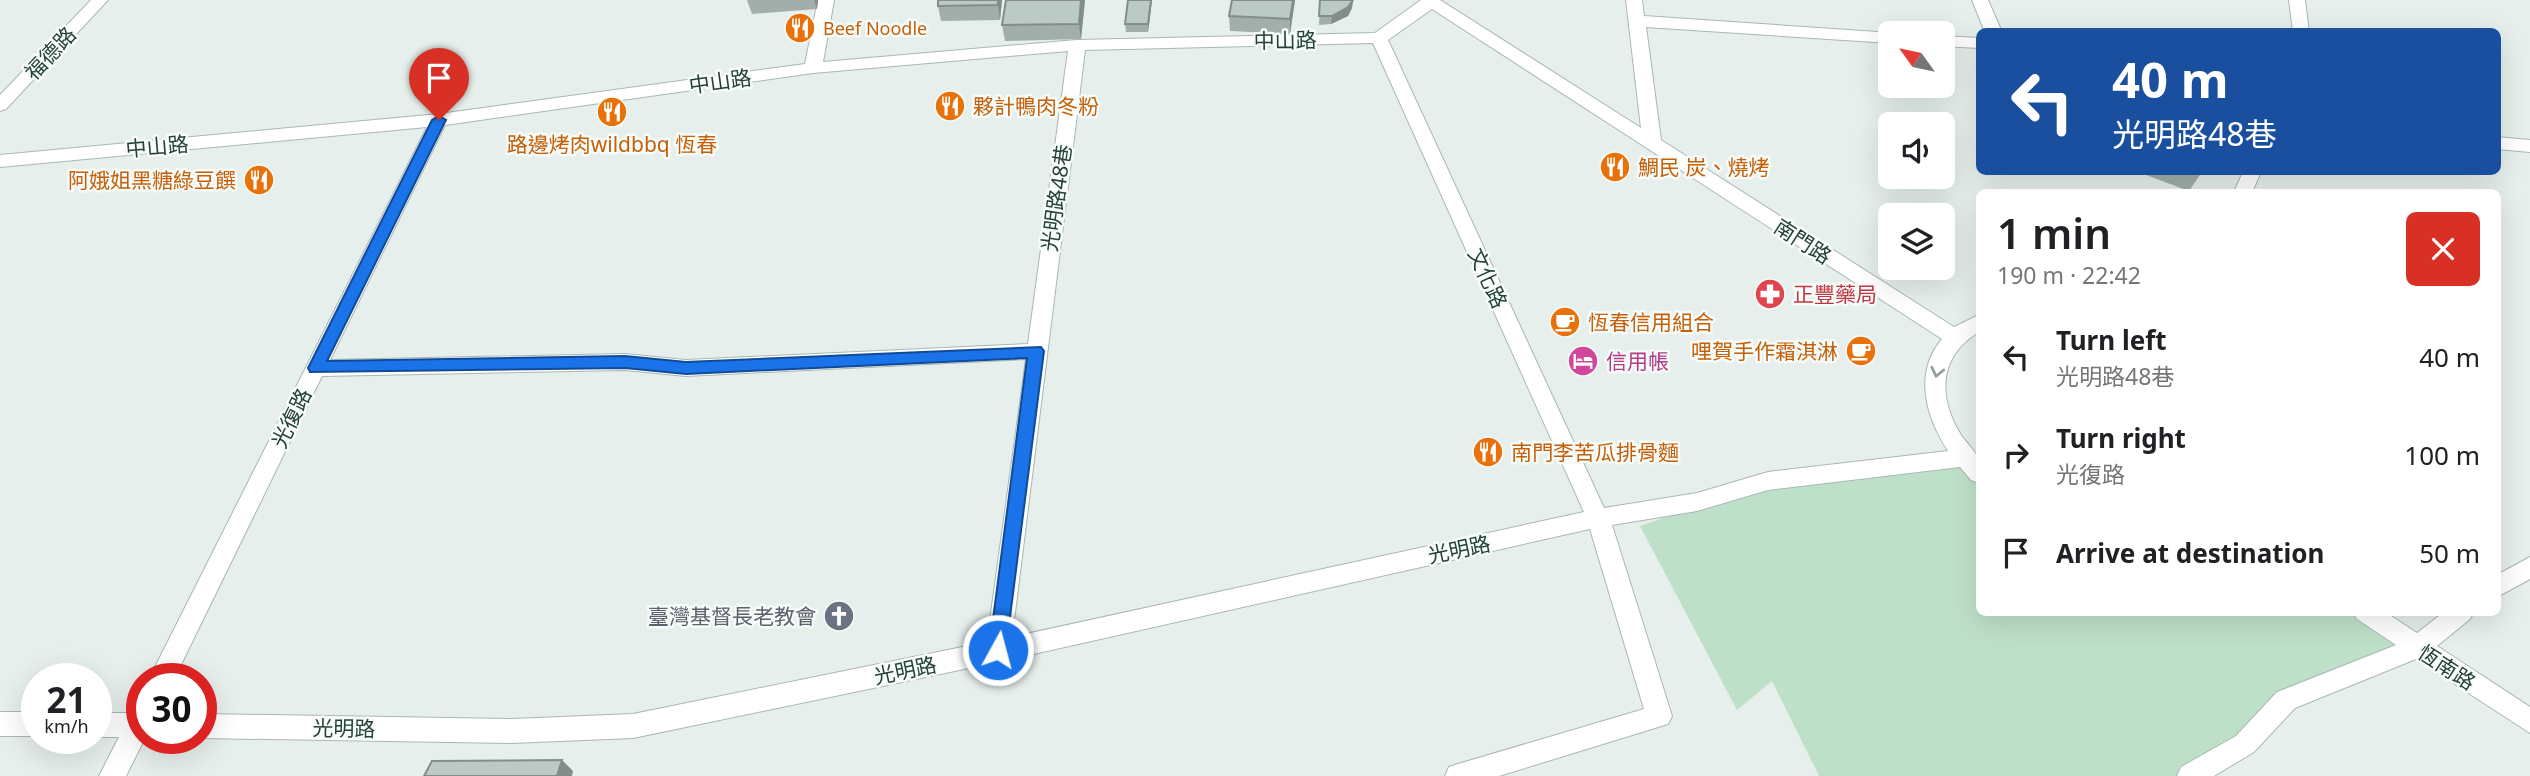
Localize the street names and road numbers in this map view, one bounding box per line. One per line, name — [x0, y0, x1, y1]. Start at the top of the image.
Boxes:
street label: 福德路 — [18, 20, 82, 86]
street label: 中山路 — [1253, 25, 1317, 55]
street label: 中山路 — [687, 63, 753, 99]
street label: 中山路 — [124, 129, 190, 163]
street label: 光明路48巷 — [1035, 143, 1077, 253]
street label: 南門路 — [1769, 212, 1837, 270]
street label: 文化路 — [1462, 244, 1514, 312]
street label: 光復路 — [265, 384, 317, 452]
street label: 光明路 — [1425, 529, 1493, 569]
street label: 恆南路 — [2413, 638, 2481, 696]
street label: 光明路 — [871, 650, 939, 690]
street label: 光明路 — [312, 713, 376, 743]

